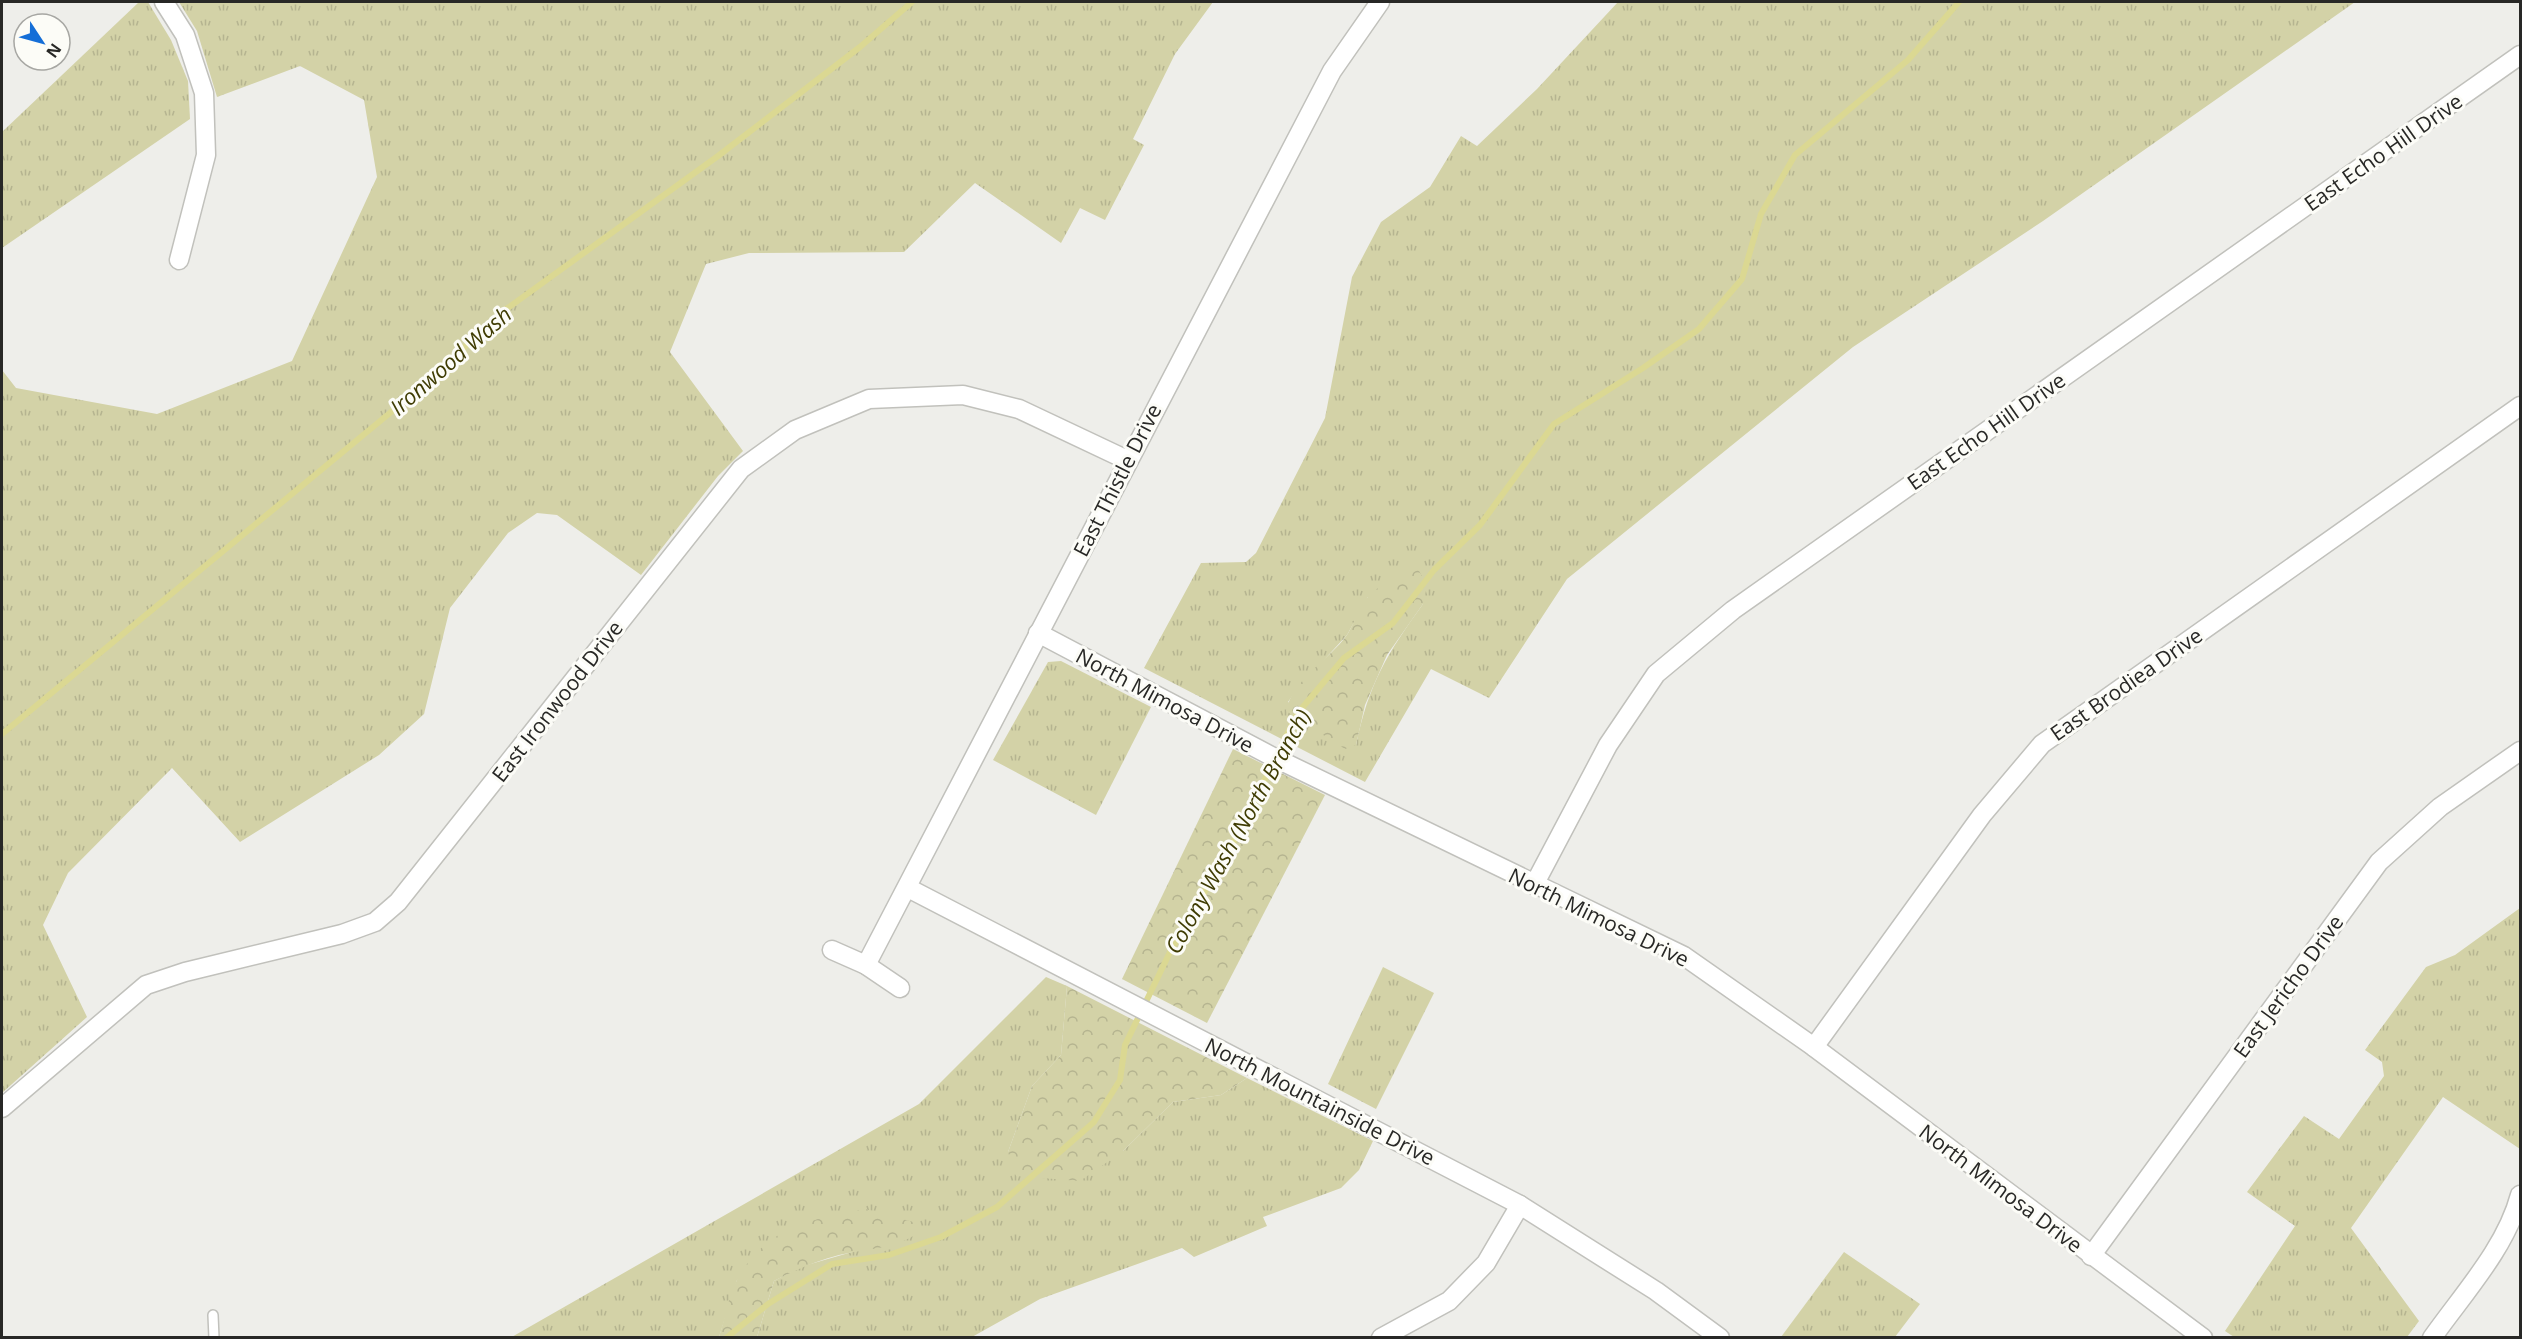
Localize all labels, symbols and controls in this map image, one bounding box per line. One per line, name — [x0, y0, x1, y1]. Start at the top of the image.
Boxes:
north arrow — [12, 12, 72, 72]
text: N — [41, 39, 67, 63]
street label: East Echo Hill Drive — [2298, 87, 2468, 217]
water label: Ironwood Wash — [383, 299, 517, 421]
street label: East Echo Hill Drive — [1901, 366, 2071, 496]
street label: East Thistle Drive — [1067, 399, 1167, 561]
street label: East Ironwood Drive — [485, 615, 629, 787]
street label: East Brodiea Drive — [2044, 621, 2208, 747]
street label: North Mimosa Drive — [1071, 641, 1259, 759]
water label: Colony Wash (North Branch) — [1157, 703, 1317, 959]
street label: North Mimosa Drive — [1504, 861, 1694, 973]
street label: East Jericho Drive — [2227, 909, 2349, 1063]
street label: North Mountainside Drive — [1200, 1031, 1440, 1171]
street label: North Mimosa Drive — [1914, 1117, 2088, 1259]

